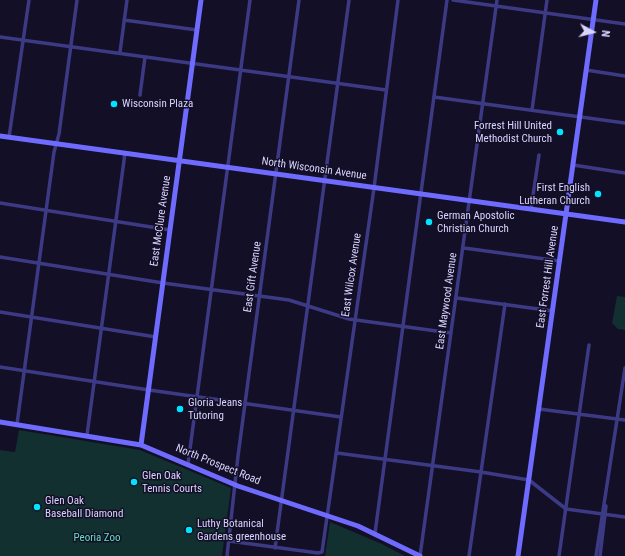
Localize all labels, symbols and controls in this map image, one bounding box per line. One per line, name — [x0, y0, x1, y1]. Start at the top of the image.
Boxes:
north arrow — [573, 12, 613, 52]
text: N — [599, 29, 612, 38]
place label: Wisconsin Plaza — [122, 97, 193, 111]
marker: Wisconsin Plaza — [109, 99, 119, 109]
place label: Forrest Hill United Methodist Church — [474, 119, 552, 145]
marker: Forrest Hill United Methodist Church — [555, 127, 565, 137]
street label: North Wisconsin Avenue — [261, 155, 367, 183]
street label: East McClure Avenue — [148, 175, 174, 267]
place label: First English Lutheran Church — [519, 181, 590, 207]
marker: First English Lutheran Church — [593, 189, 603, 199]
place label: German Apostolic Christian Church — [437, 209, 515, 235]
marker: German Apostolic Christian Church — [424, 217, 434, 227]
street label: East Forrest Hill Avenue — [534, 225, 562, 329]
street label: East Wilcox Avenue — [340, 232, 364, 318]
street label: East Gift Avenue — [241, 241, 265, 313]
street label: East Maywood Avenue — [434, 252, 460, 350]
place label: Gloria Jeans Tutoring — [188, 396, 242, 422]
marker: Gloria Jeans Tutoring — [175, 404, 185, 414]
street label: North Prospect Road — [174, 442, 262, 488]
place label: Glen Oak Tennis Courts — [142, 469, 202, 495]
marker: Glen Oak Tennis Courts — [129, 477, 139, 487]
place label: Glen Oak Baseball Diamond — [45, 494, 123, 520]
marker: Glen Oak Baseball Diamond — [32, 502, 42, 512]
place label: Luthy Botanical Gardens greenhouse — [197, 517, 286, 543]
marker: Luthy Botanical Gardens greenhouse — [184, 525, 194, 535]
park label: Peoria Zoo — [73, 531, 121, 545]

